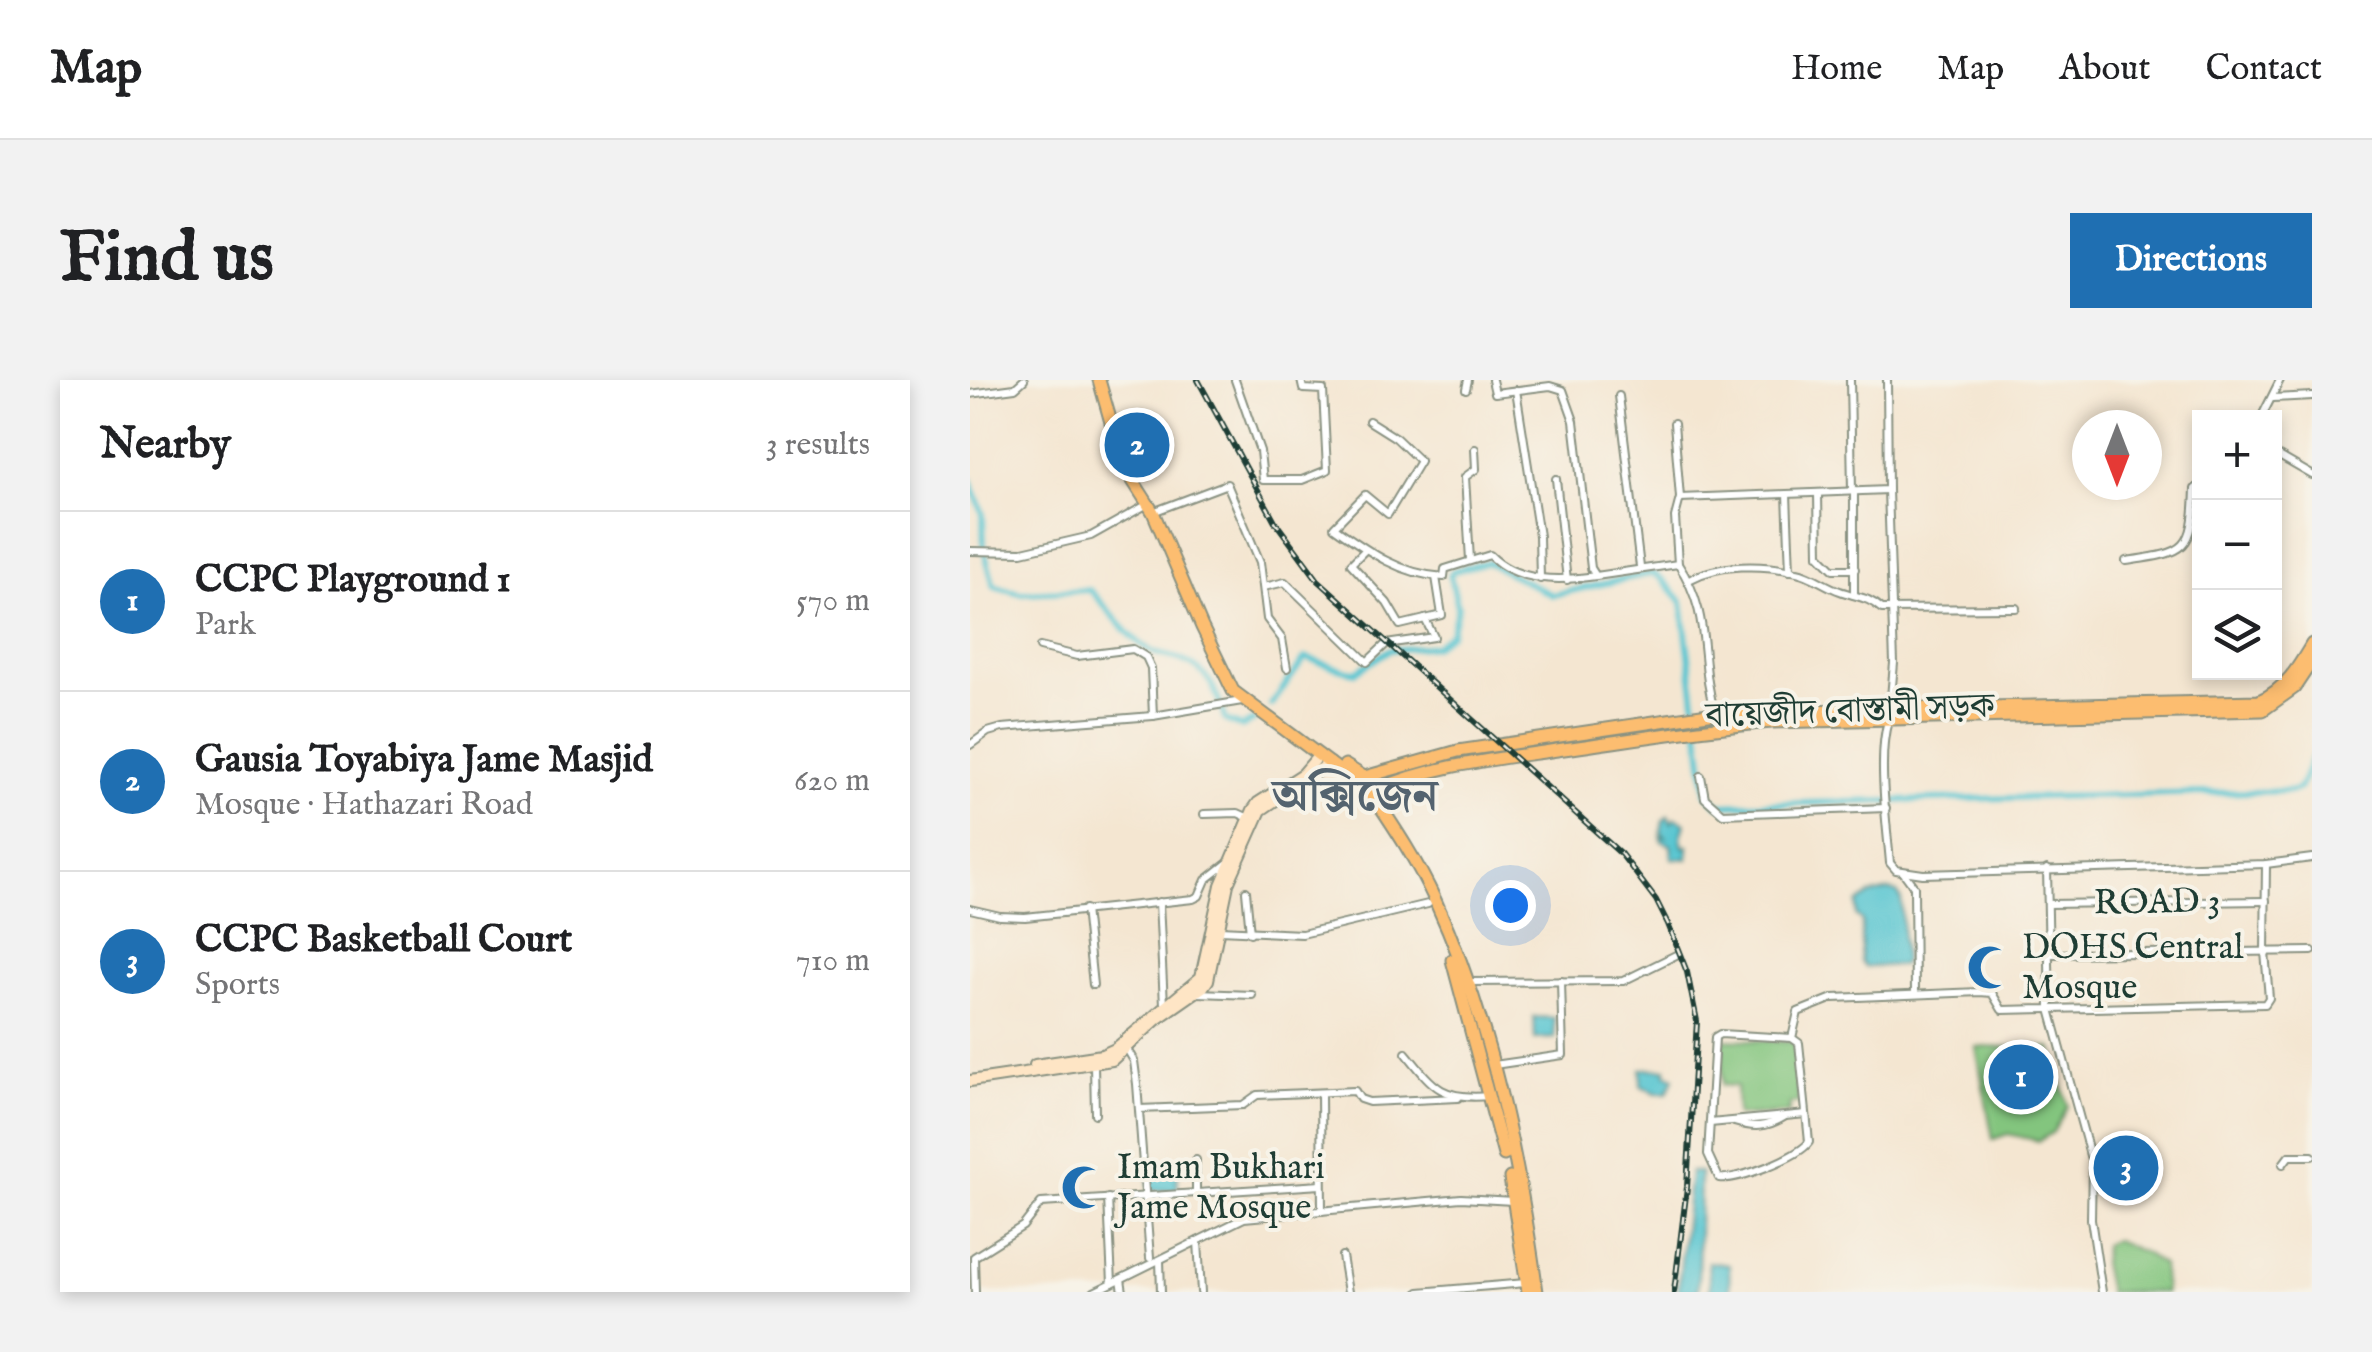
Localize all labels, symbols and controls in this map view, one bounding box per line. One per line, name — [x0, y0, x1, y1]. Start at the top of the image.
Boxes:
text: Map — [50, 39, 142, 99]
text: Home — [1791, 47, 1882, 92]
text: Map — [1937, 47, 2004, 92]
text: About — [2059, 47, 2151, 92]
text: Contact — [2206, 47, 2322, 92]
button: Directions — [2070, 213, 2312, 308]
text: Find us — [60, 216, 274, 304]
pin: 2 — [1104, 408, 1170, 482]
north arrow — [2072, 410, 2162, 500]
map controls — [2192, 410, 2282, 680]
button: + — [2192, 410, 2282, 500]
text: Nearby — [100, 419, 231, 472]
text: 3 results — [766, 425, 870, 466]
button: − — [2192, 500, 2282, 590]
text: CCPC Playground 1 — [195, 557, 511, 605]
text: 1 — [127, 581, 138, 622]
text: 570 m — [796, 581, 870, 622]
button: layers — [2192, 590, 2282, 680]
text: Park — [195, 605, 256, 646]
street label: বায়েজীদ বোস্তামী সড়ক — [1703, 684, 1997, 740]
text: Gausia Toyabiya Jame Masjid — [195, 737, 653, 785]
text: 2 — [125, 761, 140, 802]
text: 620 m — [794, 761, 870, 802]
district label: অক্সিজেন — [1270, 768, 1440, 826]
text: Mosque · Hathazari Road — [195, 785, 533, 826]
street label: ROAD 3 — [2093, 879, 2221, 927]
your location — [1485, 880, 1536, 931]
text: CCPC Basketball Court — [195, 917, 572, 965]
place label: DOHS Central Mosque — [2022, 926, 2244, 1011]
text: 3 — [127, 941, 138, 982]
text: 710 m — [796, 941, 870, 982]
mosque icon: DOHS Central Mosque — [1965, 944, 2013, 992]
text: Sports — [195, 965, 280, 1006]
pin: 1 — [1988, 1040, 2054, 1114]
pin: 3 — [2094, 1130, 2158, 1206]
place label: Imam Bukhari Jame Mosque — [1113, 1146, 1325, 1231]
mosque icon: Imam Bukhari Jame Mosque — [1060, 1164, 1108, 1212]

